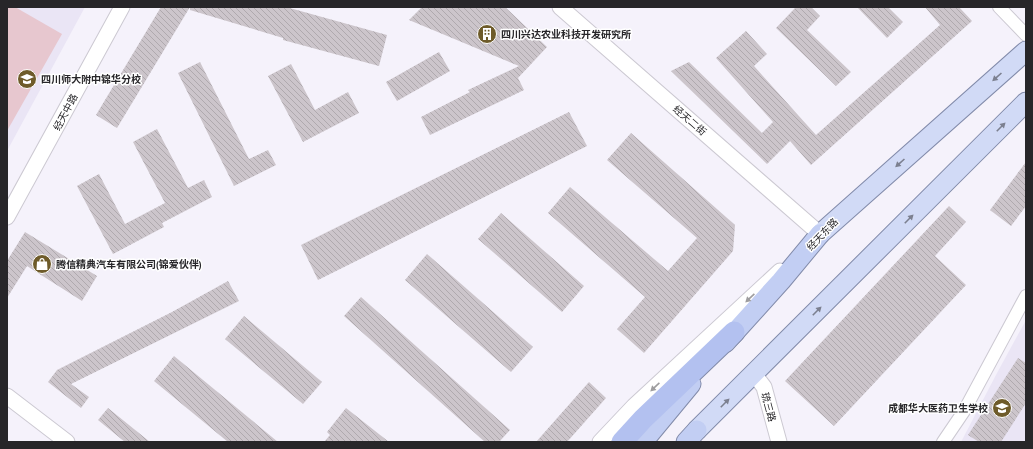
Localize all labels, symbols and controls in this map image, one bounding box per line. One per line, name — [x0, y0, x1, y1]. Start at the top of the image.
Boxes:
building icon: 四川兴达农业科技开发研究所 — [476, 23, 498, 45]
place label: 四川兴达农业科技开发研究所 — [501, 28, 631, 41]
school or university icon: 四川师大附中锦华分校 — [16, 68, 38, 90]
one-way arrow — [992, 72, 1002, 81]
place label: 四川师大附中锦华分校 — [41, 73, 141, 86]
street label: 经天中路 — [50, 92, 81, 133]
street label: 经天二街 — [670, 102, 709, 138]
one-way arrow — [996, 122, 1006, 132]
one-way arrow — [895, 158, 904, 167]
one-way arrow — [904, 214, 914, 224]
street label: 经天东路 — [804, 215, 841, 253]
shop icon: 腾信精典汽车有限公司(锦爱伙伴) — [31, 253, 53, 275]
place label: 腾信精典汽车有限公司(锦爱伙伴) — [56, 258, 202, 271]
one-way arrow — [745, 294, 755, 303]
one-way arrow — [812, 306, 822, 316]
one-way arrow — [650, 382, 659, 391]
street label: 琉三路 — [758, 391, 779, 423]
school or university icon: 成都华大医药卫生学校 — [991, 397, 1013, 419]
one-way arrow — [720, 398, 730, 407]
place label: 成都华大医药卫生学校 — [888, 402, 988, 415]

